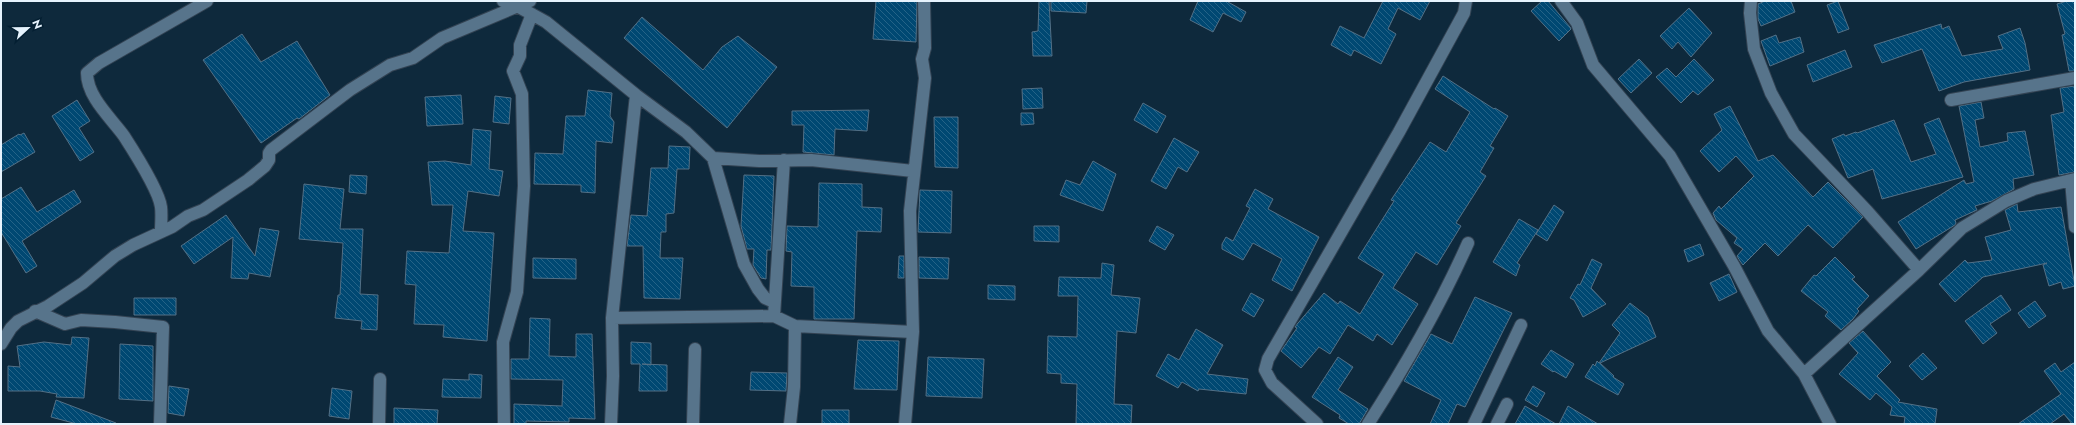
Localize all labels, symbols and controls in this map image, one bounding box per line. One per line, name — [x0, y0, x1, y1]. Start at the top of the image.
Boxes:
north arrow — [8, 8, 48, 48]
text: N — [28, 17, 46, 31]

